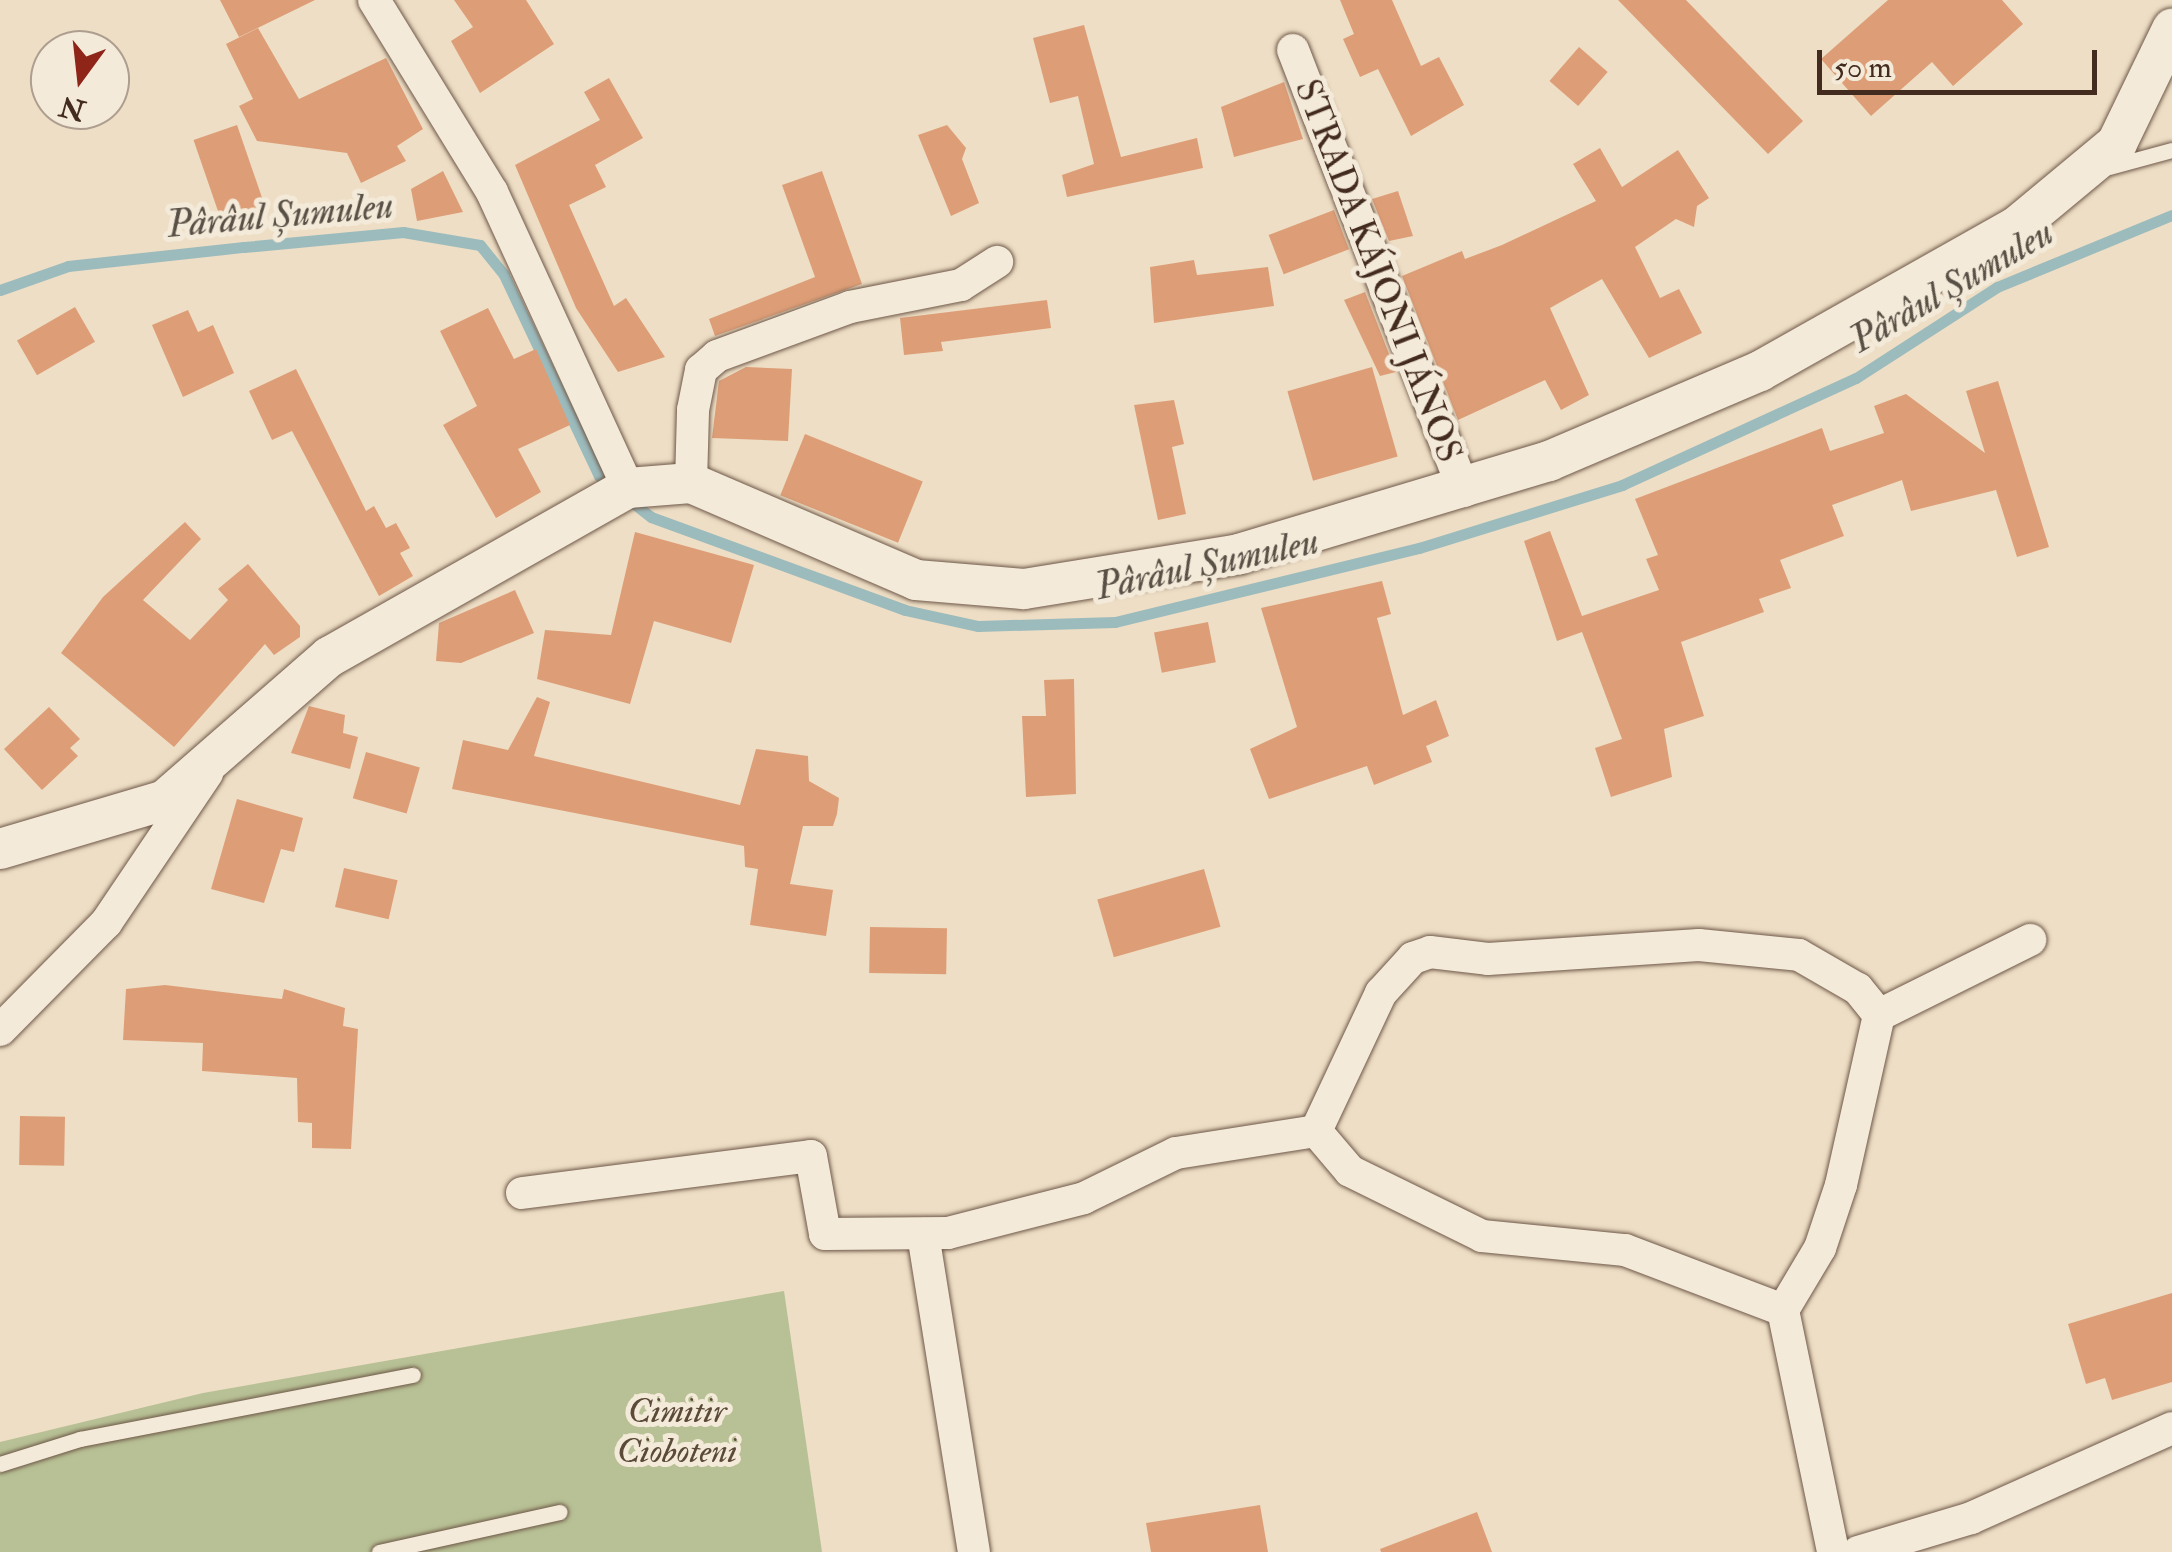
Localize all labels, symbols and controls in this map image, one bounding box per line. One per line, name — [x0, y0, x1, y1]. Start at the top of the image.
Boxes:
north arrow — [30, 30, 130, 130]
scale bar — [1822, 30, 2102, 92]
text: 50 m — [1834, 49, 1892, 86]
street label: STRADA KÁJONI JÁNOS — [1286, 74, 1470, 468]
text: N — [56, 87, 89, 128]
water label: Pârâul Șumuleu — [165, 183, 395, 249]
water label: Pârâul Șumuleu — [1842, 211, 2062, 363]
water label: Pârâul Șumuleu — [1091, 519, 1323, 611]
park label: Cimitir Cioboteni — [617, 1390, 737, 1472]

